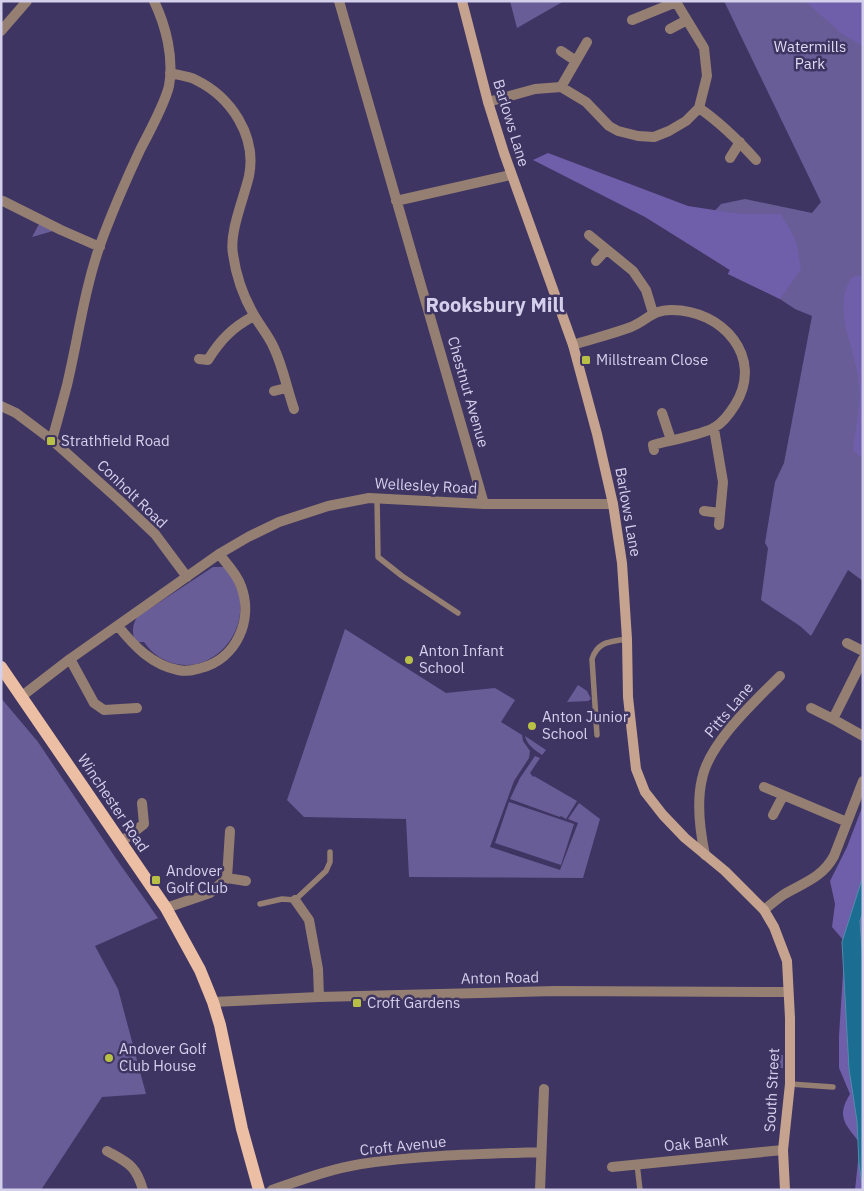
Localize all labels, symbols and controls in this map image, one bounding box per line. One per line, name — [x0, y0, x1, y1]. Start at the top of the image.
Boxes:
park label: Watermills Park — [774, 37, 846, 73]
street label: Barlows Lane — [489, 77, 534, 169]
district label: Rooksbury Mill — [426, 291, 564, 318]
street label: Chestnut Avenue — [444, 334, 493, 449]
place label: Millstream Close — [596, 350, 708, 369]
marker: Millstream Close — [580, 354, 592, 366]
place label: Strathfield Road — [61, 431, 170, 450]
marker: Strathfield Road — [45, 435, 57, 447]
street label: Conholt Road — [93, 455, 171, 532]
street label: Barlows Lane — [611, 466, 646, 558]
street label: Wellesley Road — [374, 473, 478, 498]
place label: Anton Infant School — [419, 641, 504, 677]
marker: Anton Infant School — [403, 654, 415, 666]
street label: Pitts Lane — [700, 678, 757, 741]
place label: Anton Junior School — [542, 707, 629, 743]
marker: Anton Junior School — [526, 720, 538, 732]
street label: Winchester Road — [74, 750, 153, 855]
place label: Andover Golf Club — [166, 861, 228, 897]
marker: Andover Golf Club — [150, 874, 162, 886]
street label: Anton Road — [461, 967, 539, 988]
place label: Croft Gardens — [367, 993, 460, 1012]
marker: Croft Gardens — [351, 997, 363, 1009]
place label: Andover Golf Club House — [119, 1039, 207, 1075]
street label: South Street — [760, 1047, 783, 1132]
marker: Andover Golf Club House — [103, 1052, 115, 1064]
street label: Oak Bank — [663, 1130, 729, 1155]
street label: Croft Avenue — [359, 1132, 447, 1159]

